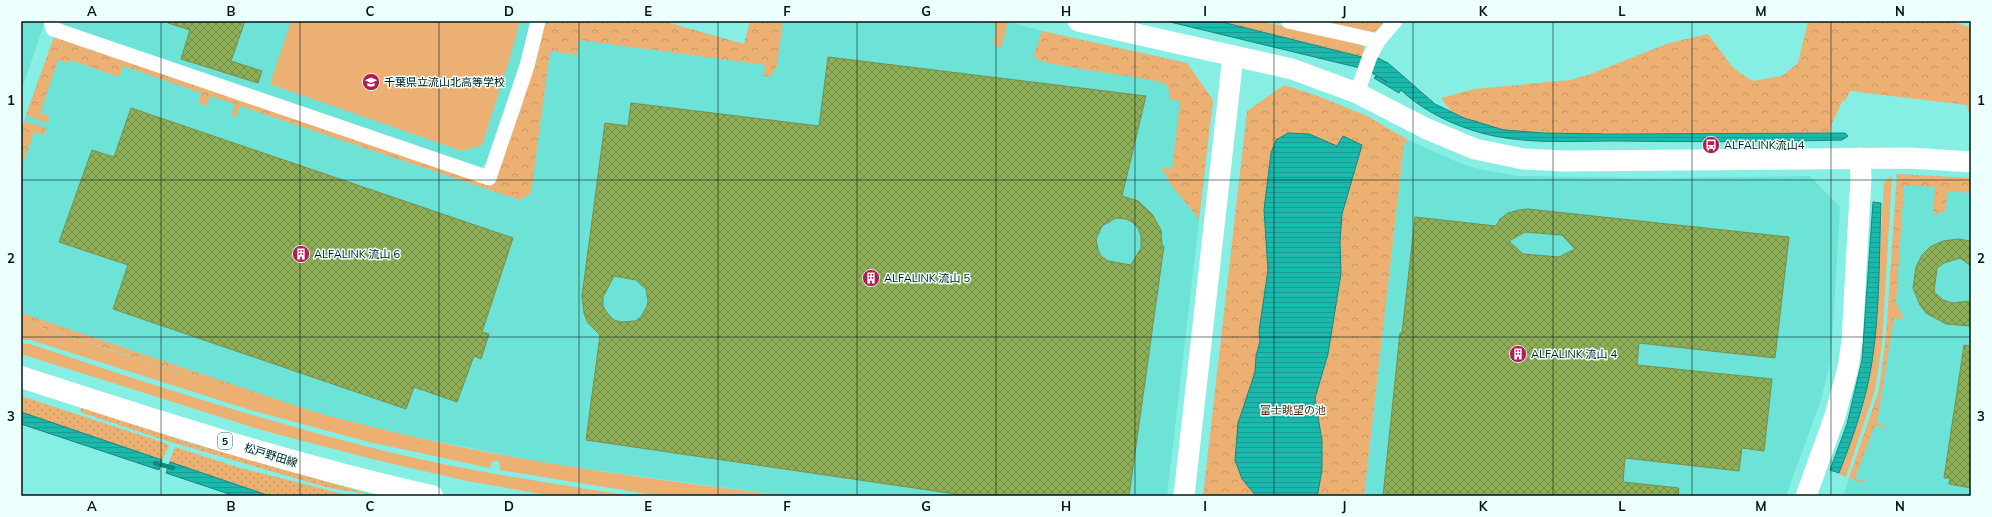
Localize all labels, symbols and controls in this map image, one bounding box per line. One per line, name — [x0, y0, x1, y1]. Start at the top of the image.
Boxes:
text: A — [87, 3, 97, 19]
text: B — [227, 3, 236, 19]
text: C — [366, 3, 375, 19]
text: D — [504, 3, 514, 19]
text: E — [644, 3, 652, 19]
text: F — [783, 3, 791, 19]
text: G — [921, 3, 931, 19]
text: H — [1061, 3, 1071, 19]
text: I — [1203, 3, 1207, 19]
text: J — [1342, 3, 1346, 19]
text: K — [1479, 3, 1489, 19]
text: L — [1618, 3, 1626, 19]
text: M — [1755, 3, 1767, 19]
text: N — [1895, 3, 1905, 19]
school or university icon: 千葉県立流山北高等学校 — [361, 72, 381, 92]
place label: 千葉県立流山北高等学校 — [384, 75, 505, 89]
text: 1 — [7, 92, 15, 108]
text: 1 — [1977, 92, 1985, 108]
bus stop icon: ALFALINK流山4 — [1701, 135, 1721, 155]
place label: ALFALINK流山4 — [1724, 138, 1805, 152]
building icon: ALFALINK 流山 6 — [291, 244, 311, 264]
place label: ALFALINK 流山 6 — [314, 247, 400, 261]
text: 2 — [7, 250, 15, 266]
text: 2 — [1977, 250, 1985, 266]
building icon: ALFALINK 流山 5 — [861, 268, 881, 288]
place label: ALFALINK 流山 5 — [884, 271, 970, 285]
building icon: ALFALINK 流山 4 — [1508, 344, 1528, 364]
place label: ALFALINK 流山 4 — [1531, 347, 1617, 361]
park label: 富士眺望の池 — [1260, 403, 1326, 417]
text: 3 — [7, 408, 15, 424]
text: 3 — [1977, 408, 1985, 424]
road number: 5 — [218, 433, 232, 449]
street label: 松戸野田線 — [243, 440, 299, 470]
text: A — [87, 498, 97, 514]
text: B — [227, 498, 236, 514]
text: C — [366, 498, 375, 514]
text: D — [504, 498, 514, 514]
text: E — [644, 498, 652, 514]
text: F — [783, 498, 791, 514]
text: G — [921, 498, 931, 514]
text: H — [1061, 498, 1071, 514]
text: I — [1203, 498, 1207, 514]
text: J — [1342, 498, 1346, 514]
text: K — [1479, 498, 1489, 514]
text: L — [1618, 498, 1626, 514]
text: M — [1755, 498, 1767, 514]
text: N — [1895, 498, 1905, 514]

